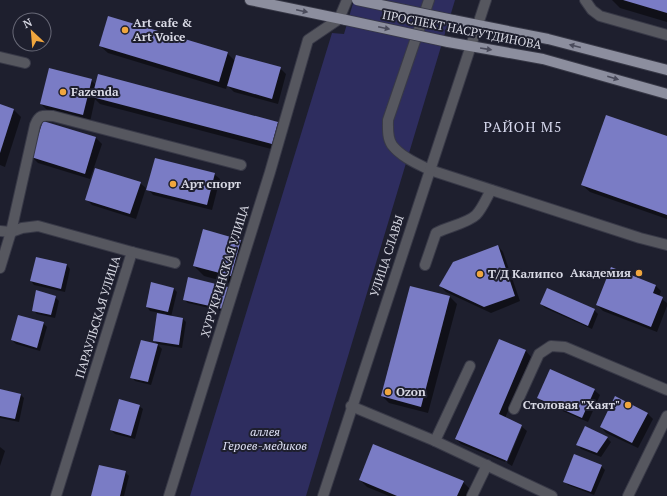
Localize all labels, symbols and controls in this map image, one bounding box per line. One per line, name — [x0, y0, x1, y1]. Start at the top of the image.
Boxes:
street label: ПРОСПЕКТ НАСРУТДИНОВА — [381, 7, 544, 52]
one-way arrow — [296, 8, 308, 14]
north arrow — [12, 12, 52, 52]
text: N — [21, 15, 35, 31]
place label: Art cafe & Art Voice — [133, 15, 192, 44]
marker: Art cafe & Art Voice — [120, 25, 130, 35]
one-way arrow — [378, 26, 391, 32]
one-way arrow — [569, 43, 581, 49]
one-way arrow — [480, 46, 492, 52]
one-way arrow — [607, 75, 619, 81]
place label: Fazenda — [71, 84, 119, 99]
marker: Fazenda — [58, 87, 68, 97]
district label: РАЙОН М5 — [484, 117, 562, 136]
place label: Арт спорт — [181, 176, 242, 191]
marker: Арт спорт — [168, 179, 178, 189]
street label: ХУРУКРИНСКАЯ УЛИЦА — [197, 202, 252, 339]
street label: УЛИЦА СЛАВЫ — [366, 213, 407, 299]
street label: ПАРАУЛЬСКАЯ УЛИЦА — [72, 253, 124, 380]
place label: Академия — [570, 265, 631, 280]
place label: Т/Д Калипсо — [488, 266, 563, 281]
marker: Академия — [634, 268, 644, 278]
marker: Т/Д Калипсо — [475, 269, 485, 279]
place label: Ozon — [396, 384, 426, 399]
marker: Ozon — [383, 387, 393, 397]
place label: Столовая "Хаят" — [523, 397, 620, 412]
marker: Столовая "Хаят" — [623, 400, 633, 410]
park label: аллея Героев-медиков — [222, 424, 307, 453]

